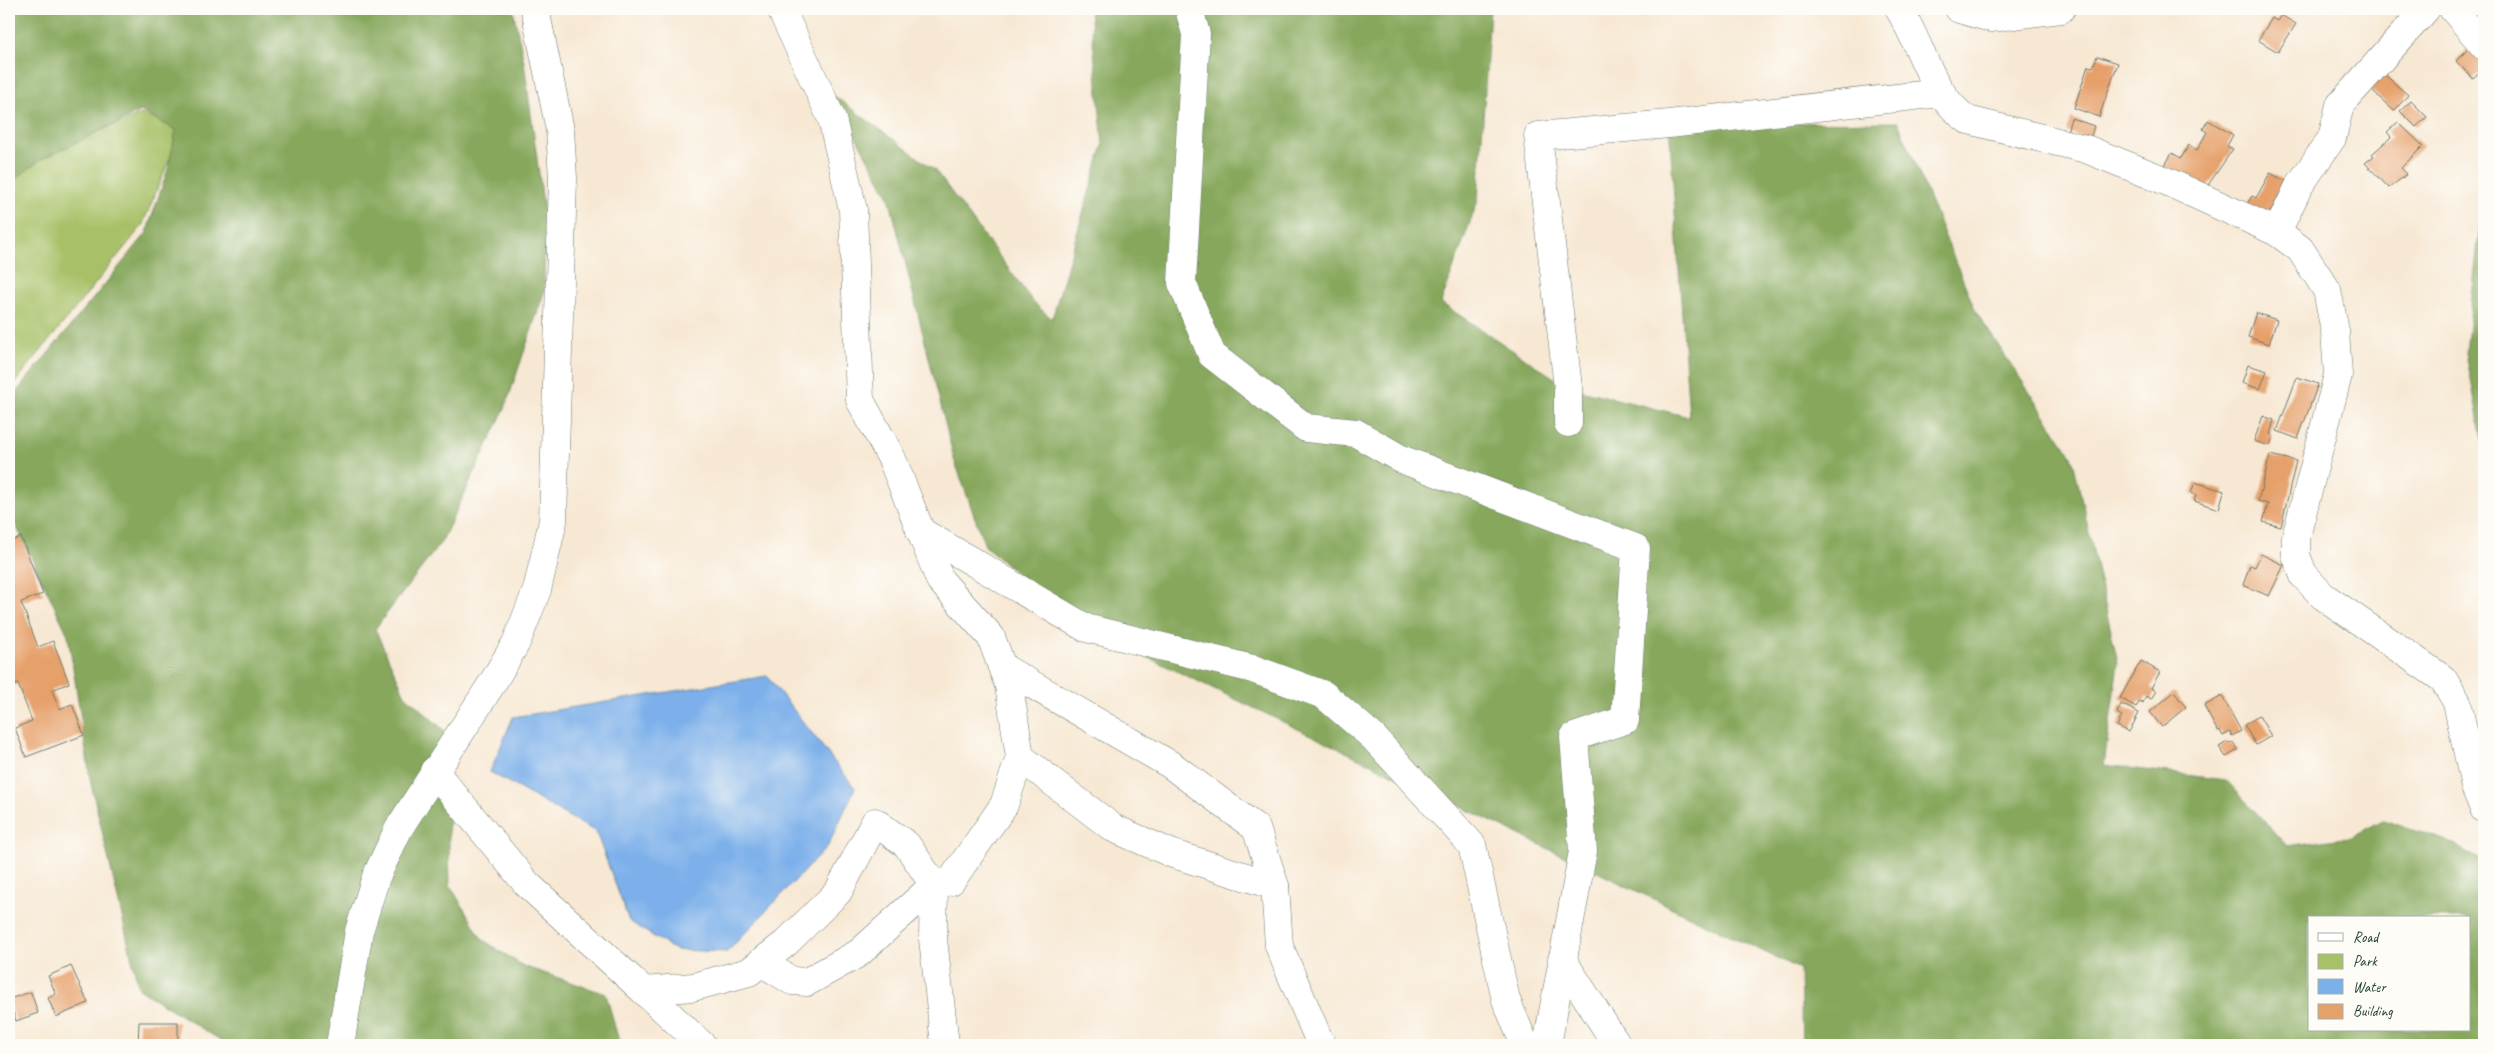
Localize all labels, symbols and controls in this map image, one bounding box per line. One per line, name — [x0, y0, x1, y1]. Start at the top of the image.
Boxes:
legend — [2308, 916, 2470, 1032]
text: Road — [2353, 928, 2380, 947]
text: Park — [2353, 952, 2378, 971]
text: Water — [2353, 978, 2387, 997]
text: Building — [2353, 1002, 2393, 1021]

